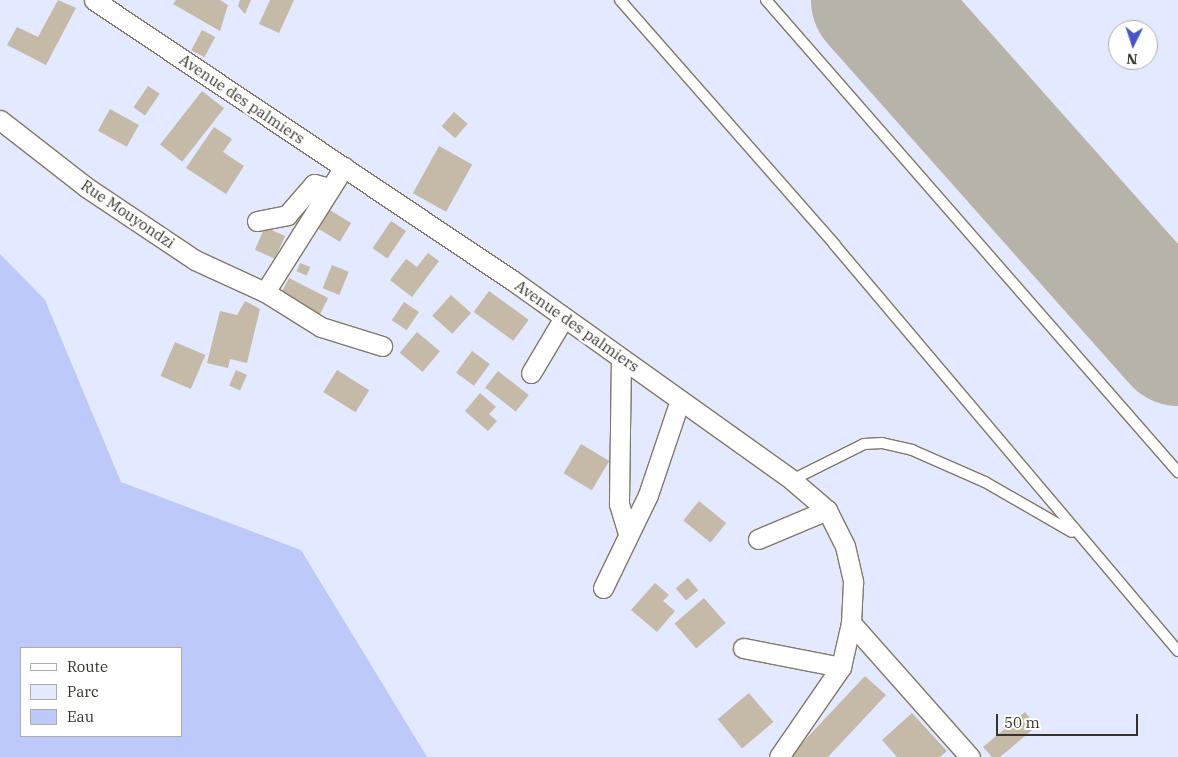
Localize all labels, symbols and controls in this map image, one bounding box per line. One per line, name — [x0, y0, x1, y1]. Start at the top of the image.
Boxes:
north arrow — [1108, 20, 1158, 70]
street label: Avenue des palmiers — [176, 50, 308, 148]
text: N — [1126, 50, 1138, 68]
street label: Rue Mouyondzi — [78, 176, 178, 252]
street label: Avenue des palmiers — [512, 276, 642, 376]
legend — [20, 647, 182, 737]
text: Route — [67, 657, 108, 676]
text: Parc — [67, 682, 99, 701]
scale bar — [998, 704, 1140, 736]
text: Eau — [67, 707, 94, 726]
text: 50 m — [1004, 713, 1040, 732]

